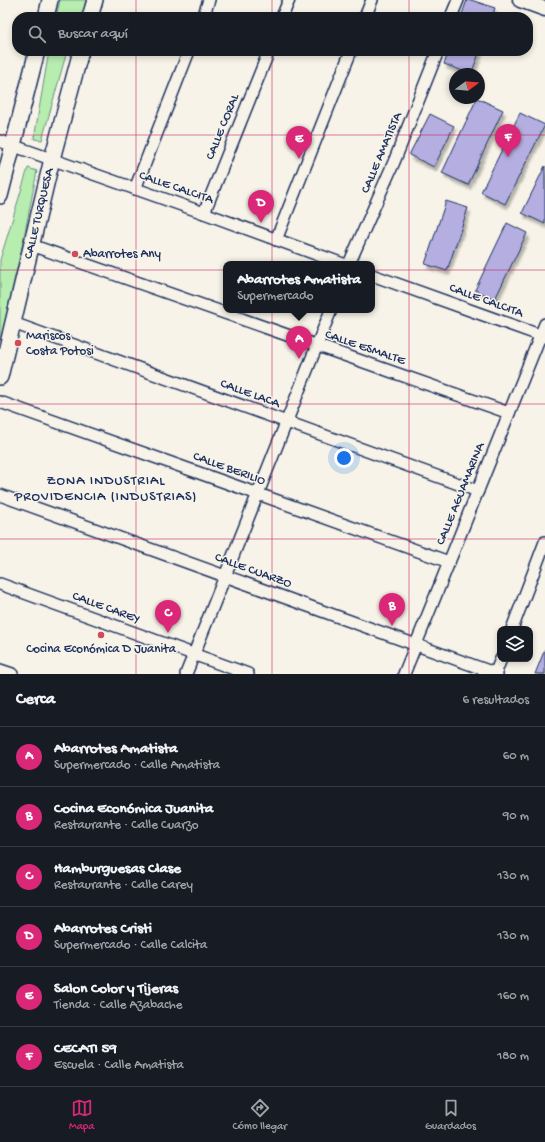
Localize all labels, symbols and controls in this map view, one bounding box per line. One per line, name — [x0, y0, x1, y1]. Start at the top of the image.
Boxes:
search box — [12, 12, 533, 56]
icon: search — [26, 23, 48, 45]
text: Buscar aquí — [58, 25, 128, 43]
north arrow — [449, 68, 485, 104]
street label: CALLE CORAL — [203, 91, 243, 162]
street label: CALLE AMATISTA — [358, 109, 406, 196]
pin: F — [495, 124, 521, 157]
pin: E — [286, 126, 312, 159]
street label: CALLE TURQUESA — [21, 165, 57, 260]
street label: CALLE CALCITA — [137, 168, 216, 208]
pin: D — [248, 190, 274, 223]
place label: Abarrotes Any — [83, 247, 161, 262]
marker: Abarrotes Any — [70, 249, 80, 259]
popup — [223, 261, 375, 313]
text: Abarrotes Amatista — [237, 271, 361, 289]
street label: CALLE CALCITA — [447, 281, 526, 322]
text: Supermercado — [237, 289, 314, 304]
pin: A — [286, 326, 312, 359]
street label: CALLE ESMALTE — [323, 327, 408, 369]
place label: Mariscos Costa Potosi — [26, 329, 94, 359]
marker: Mariscos Costa Potosi — [13, 338, 23, 348]
street label: CALLE LACA — [218, 376, 283, 412]
street label: CALLE AGUAMARINA — [434, 439, 489, 547]
your location — [334, 448, 354, 468]
street label: CALLE BERILIO — [191, 449, 267, 489]
district label: ZONA INDUSTRIAL PROVIDENCIA (INDUSTRIAS) — [13, 473, 198, 506]
street label: CALLE CUARZO — [213, 550, 294, 592]
street label: CALLE CAREY — [70, 589, 142, 627]
pin: B — [379, 593, 405, 626]
pin: C — [155, 600, 181, 633]
map controls — [497, 626, 533, 662]
button: layers — [497, 626, 533, 662]
marker: Cocina Económica D Juanita — [96, 630, 106, 640]
place label: Cocina Económica D Juanita — [26, 642, 177, 657]
text: Cerca — [16, 690, 55, 710]
text: 6 resultados — [463, 693, 529, 708]
text: Abarrotes Amatista — [54, 740, 178, 758]
text: A — [25, 749, 33, 764]
text: 60 m — [503, 749, 529, 764]
text: Supermercado · Calle Amatista — [54, 758, 220, 773]
text: Cocina Económica Juanita — [54, 800, 213, 818]
text: B — [26, 809, 32, 824]
text: 90 m — [503, 809, 529, 824]
text: Restaurante · Calle Cuarzo — [54, 818, 198, 833]
text: Hamburguesas Clase — [54, 860, 181, 878]
text: C — [25, 869, 33, 884]
text: 130 m — [497, 869, 529, 884]
text: Restaurante · Calle Carey — [54, 878, 193, 893]
text: Abarrotes Cristi — [54, 920, 152, 938]
text: D — [25, 929, 33, 944]
text: 130 m — [497, 929, 529, 944]
text: Supermercado · Calle Calcita — [54, 938, 207, 953]
text: Salon Color y Tijeras — [54, 980, 178, 998]
text: E — [25, 989, 33, 1004]
text: 160 m — [497, 989, 529, 1004]
text: Tienda · Calle Azabache — [54, 998, 182, 1013]
text: CECATI 59 — [54, 1040, 117, 1058]
text: F — [26, 1049, 32, 1064]
text: 180 m — [497, 1049, 529, 1064]
text: Escuela · Calle Amatista — [54, 1058, 184, 1073]
tab: Mapa — [69, 1097, 94, 1133]
tab: Cómo llegar — [232, 1097, 287, 1133]
tab: Guardados — [425, 1097, 476, 1133]

